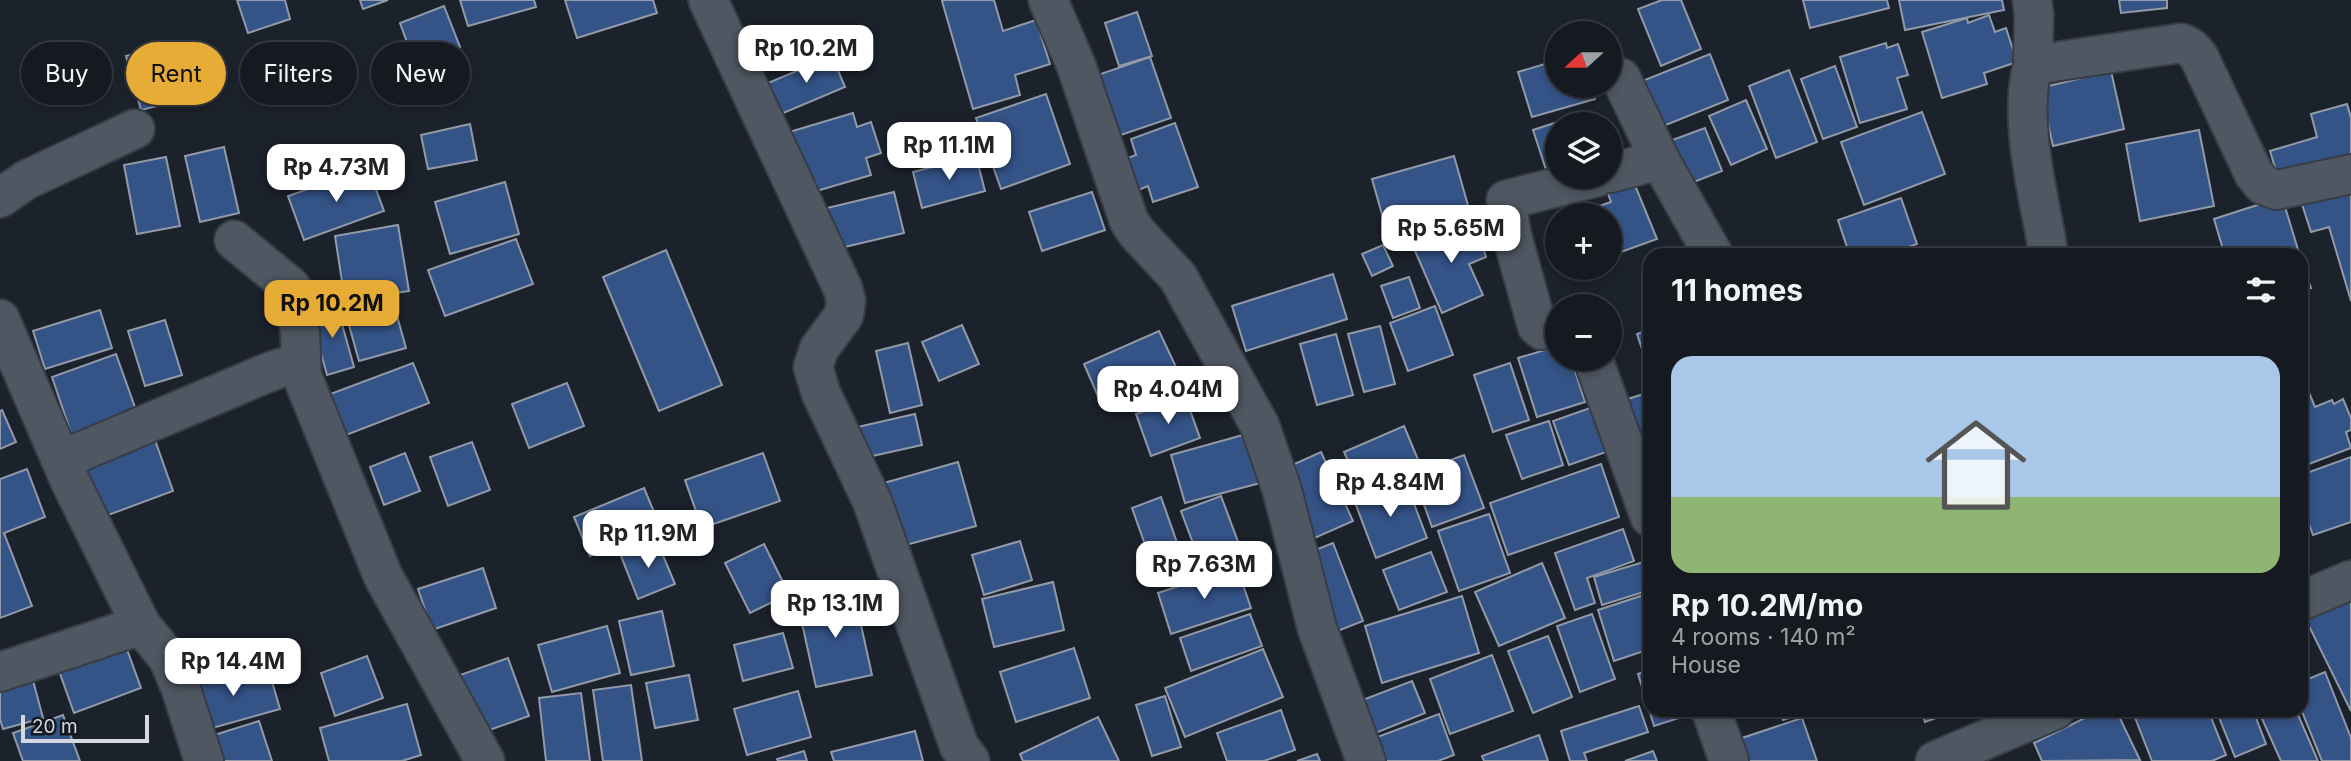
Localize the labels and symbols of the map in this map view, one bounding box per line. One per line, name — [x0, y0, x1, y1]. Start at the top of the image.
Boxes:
north arrow — [1545, 21, 1622, 98]
pin: Rp 10.2M — [734, 25, 878, 85]
pin: Rp 11.1M — [877, 122, 1021, 182]
pin: Rp 4.73M — [264, 144, 408, 204]
pin: Rp 5.65M — [1379, 205, 1523, 265]
pin: Rp 10.2M — [260, 280, 404, 340]
pin: Rp 4.04M — [1096, 366, 1240, 426]
pin: Rp 4.84M — [1318, 460, 1462, 519]
pin: Rp 11.9M — [576, 510, 720, 570]
pin: Rp 7.63M — [1132, 542, 1276, 601]
pin: Rp 13.1M — [763, 580, 907, 640]
pin: Rp 14.4M — [161, 638, 305, 698]
scale bar — [21, 712, 149, 744]

